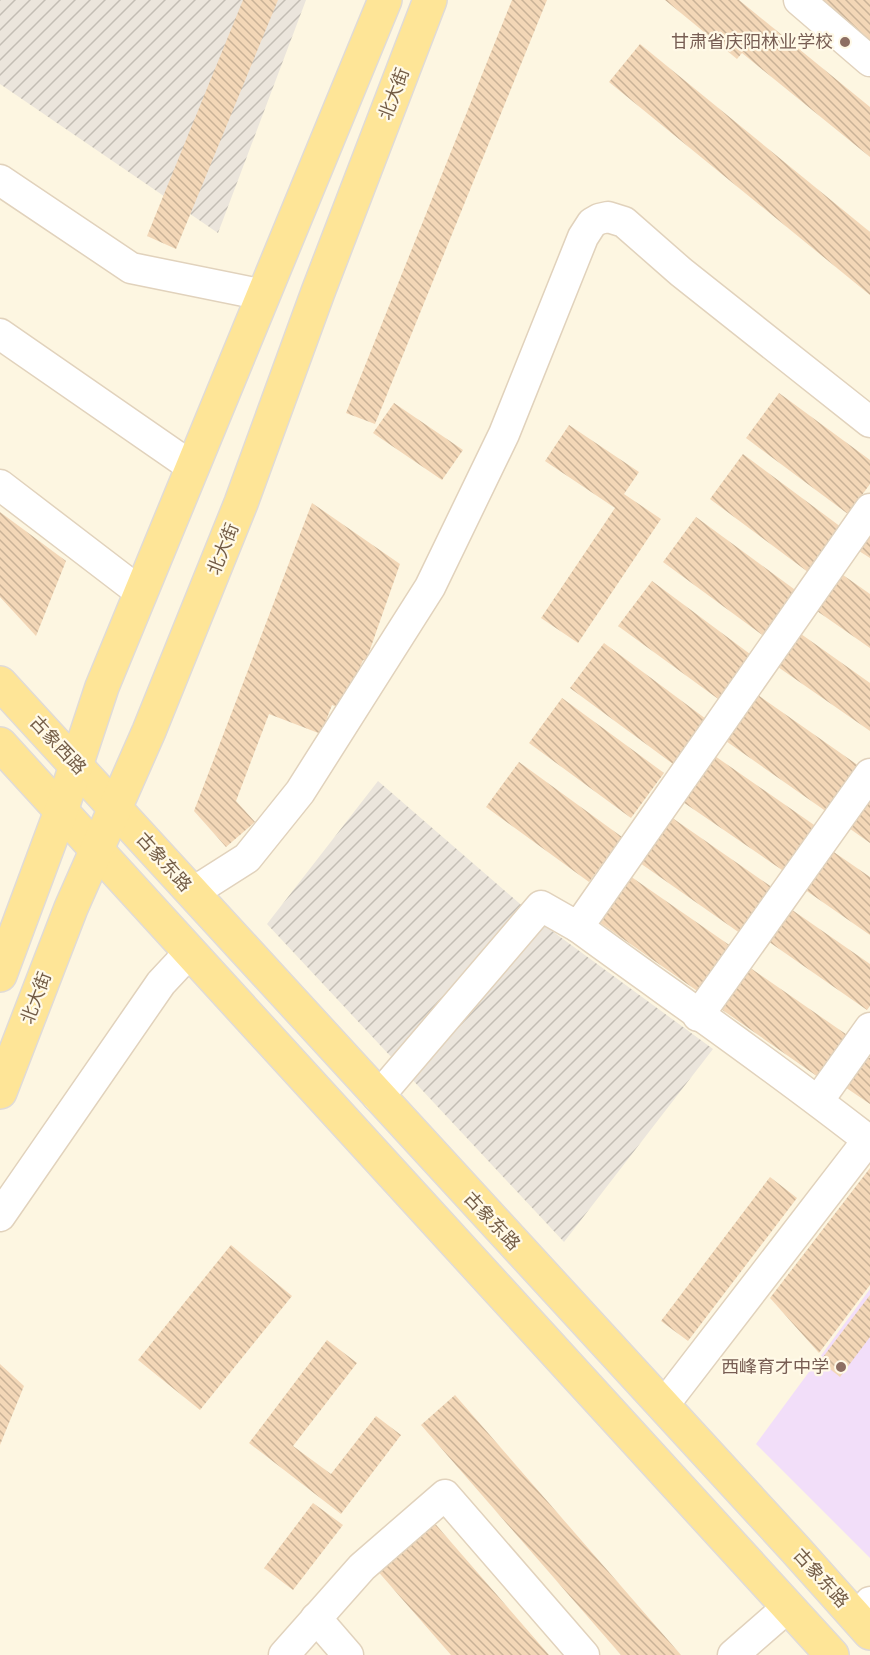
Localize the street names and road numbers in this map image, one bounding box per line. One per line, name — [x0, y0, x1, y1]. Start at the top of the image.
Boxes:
street label: 北大街 — [374, 65, 414, 123]
street label: 北大街 — [203, 520, 243, 578]
street label: 古象西路 — [25, 711, 91, 779]
street label: 古象东路 — [132, 828, 196, 896]
street label: 北大街 — [16, 969, 56, 1027]
street label: 古象东路 — [459, 1187, 525, 1255]
street label: 古象东路 — [789, 1544, 853, 1612]

